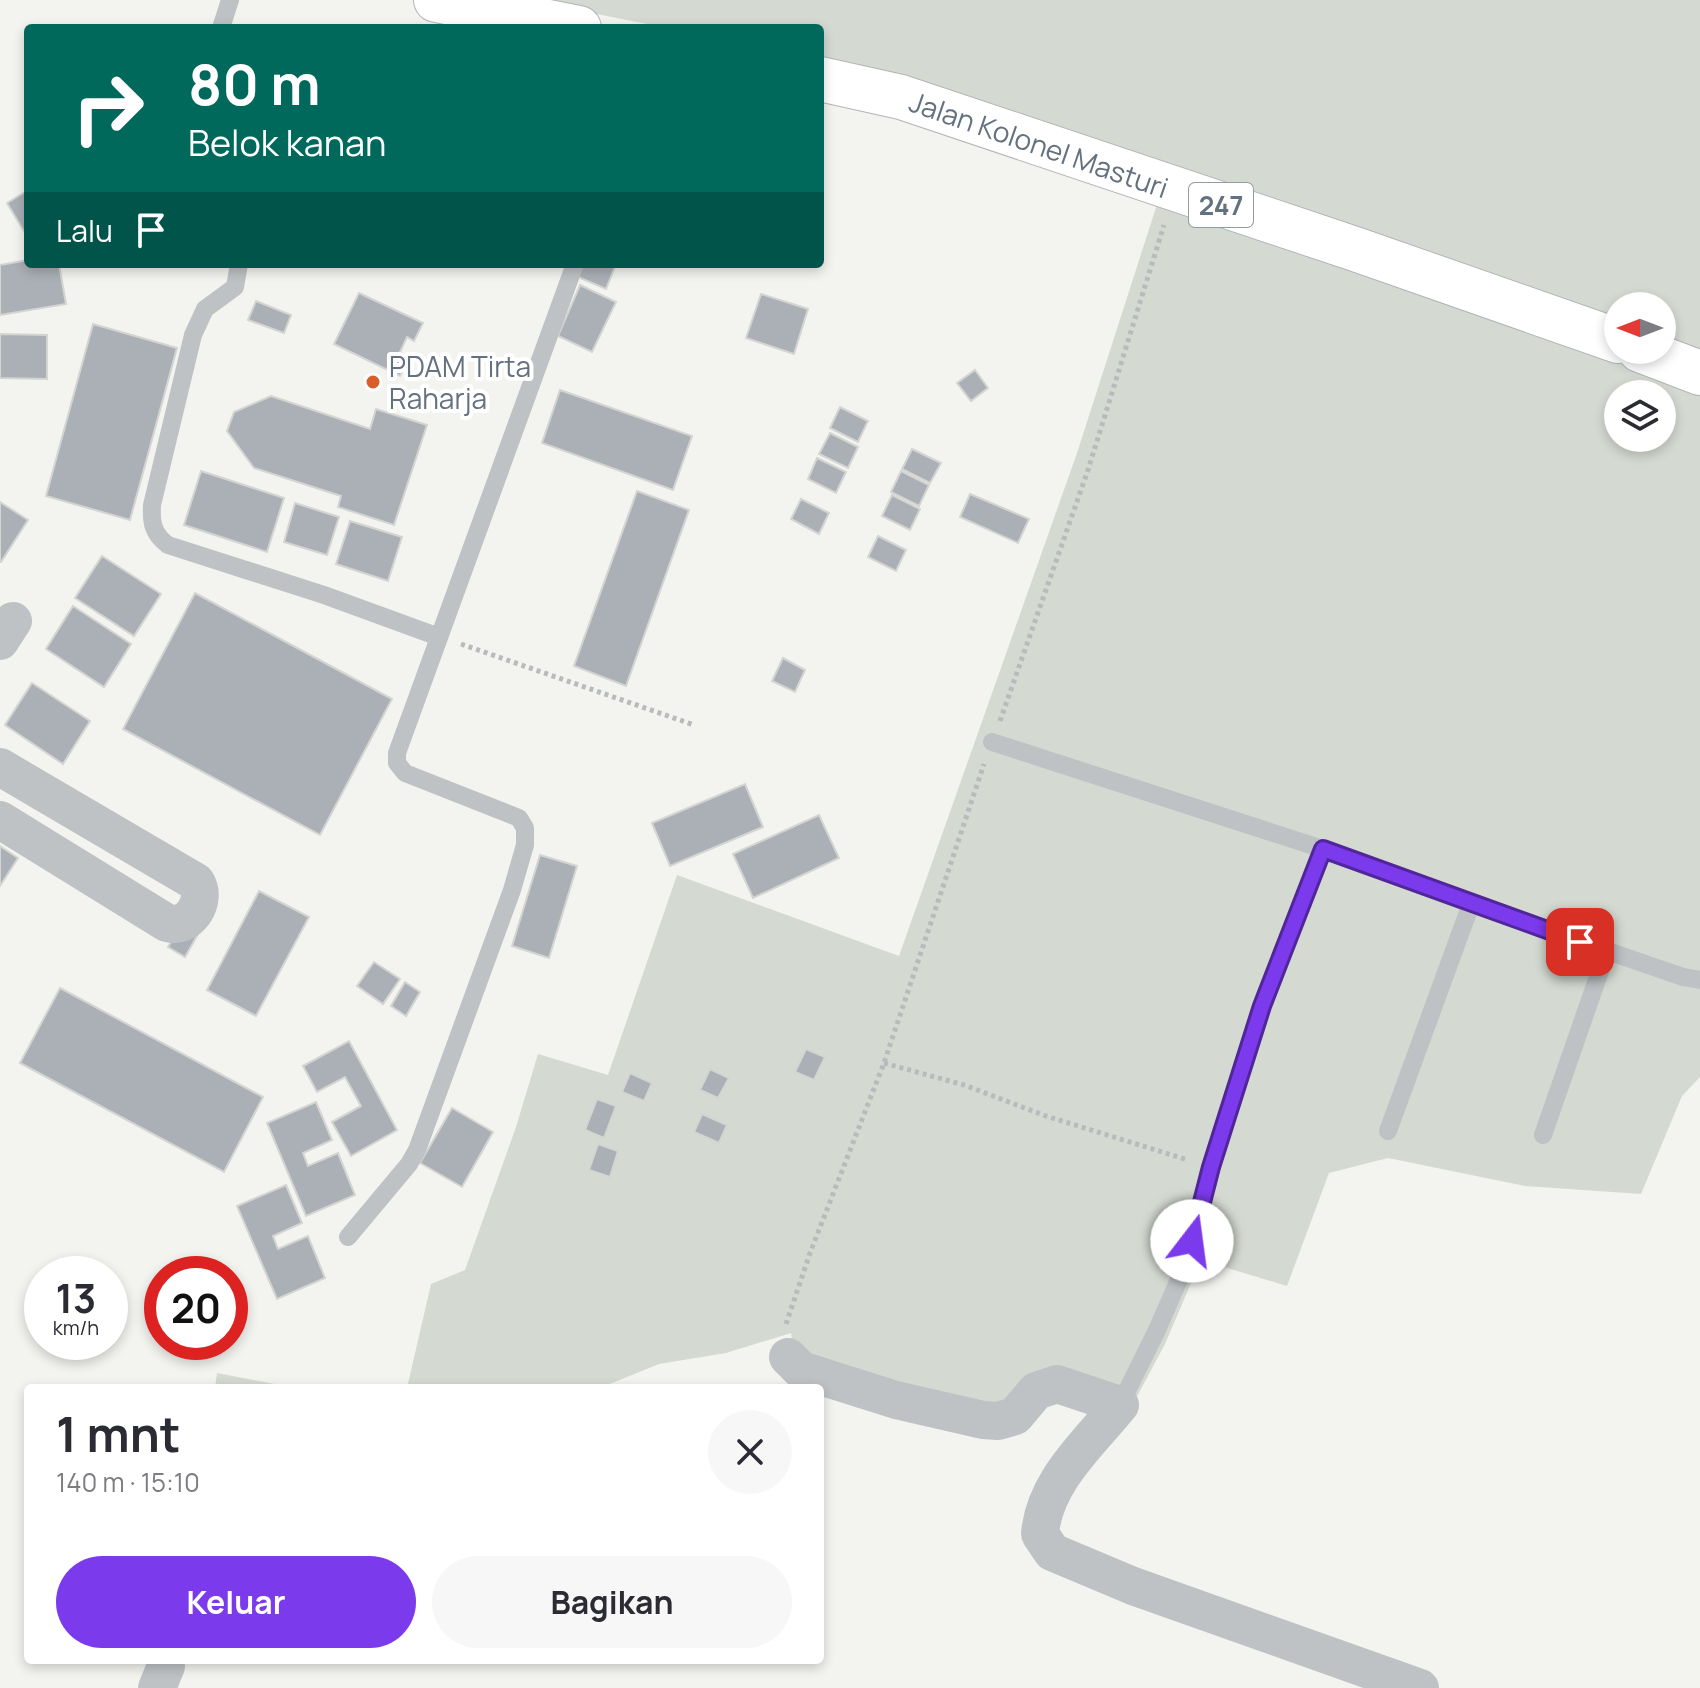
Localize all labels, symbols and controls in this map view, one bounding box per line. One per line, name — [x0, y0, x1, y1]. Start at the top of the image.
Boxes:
text: 80 m — [188, 45, 321, 122]
icon: right — [56, 56, 160, 160]
street label: Jalan Kolonel Masturi — [905, 82, 1173, 206]
text: Belok kanan — [188, 118, 387, 167]
road number: 247 — [1189, 183, 1253, 227]
icon: arrive — [129, 208, 173, 252]
text: Lalu — [56, 210, 113, 251]
north arrow — [1604, 292, 1676, 364]
map controls — [1604, 292, 1676, 452]
place label: PDAM Tirta Raharja — [389, 347, 531, 417]
marker: PDAM Tirta Raharja — [364, 373, 382, 391]
button: layers — [1604, 380, 1676, 452]
pin — [1546, 908, 1614, 976]
icon: arrive — [1558, 920, 1602, 964]
position arrow — [1150, 1199, 1234, 1283]
speed limit sign: 20 — [144, 1256, 248, 1360]
text: 13 — [56, 1270, 96, 1325]
text: km/h — [53, 1314, 99, 1341]
text: 1 mnt — [56, 1401, 181, 1466]
button: close — [708, 1410, 792, 1494]
text: 140 m · 15:10 — [56, 1464, 200, 1500]
button: Keluar — [56, 1556, 416, 1648]
button: Bagikan — [432, 1556, 792, 1648]

